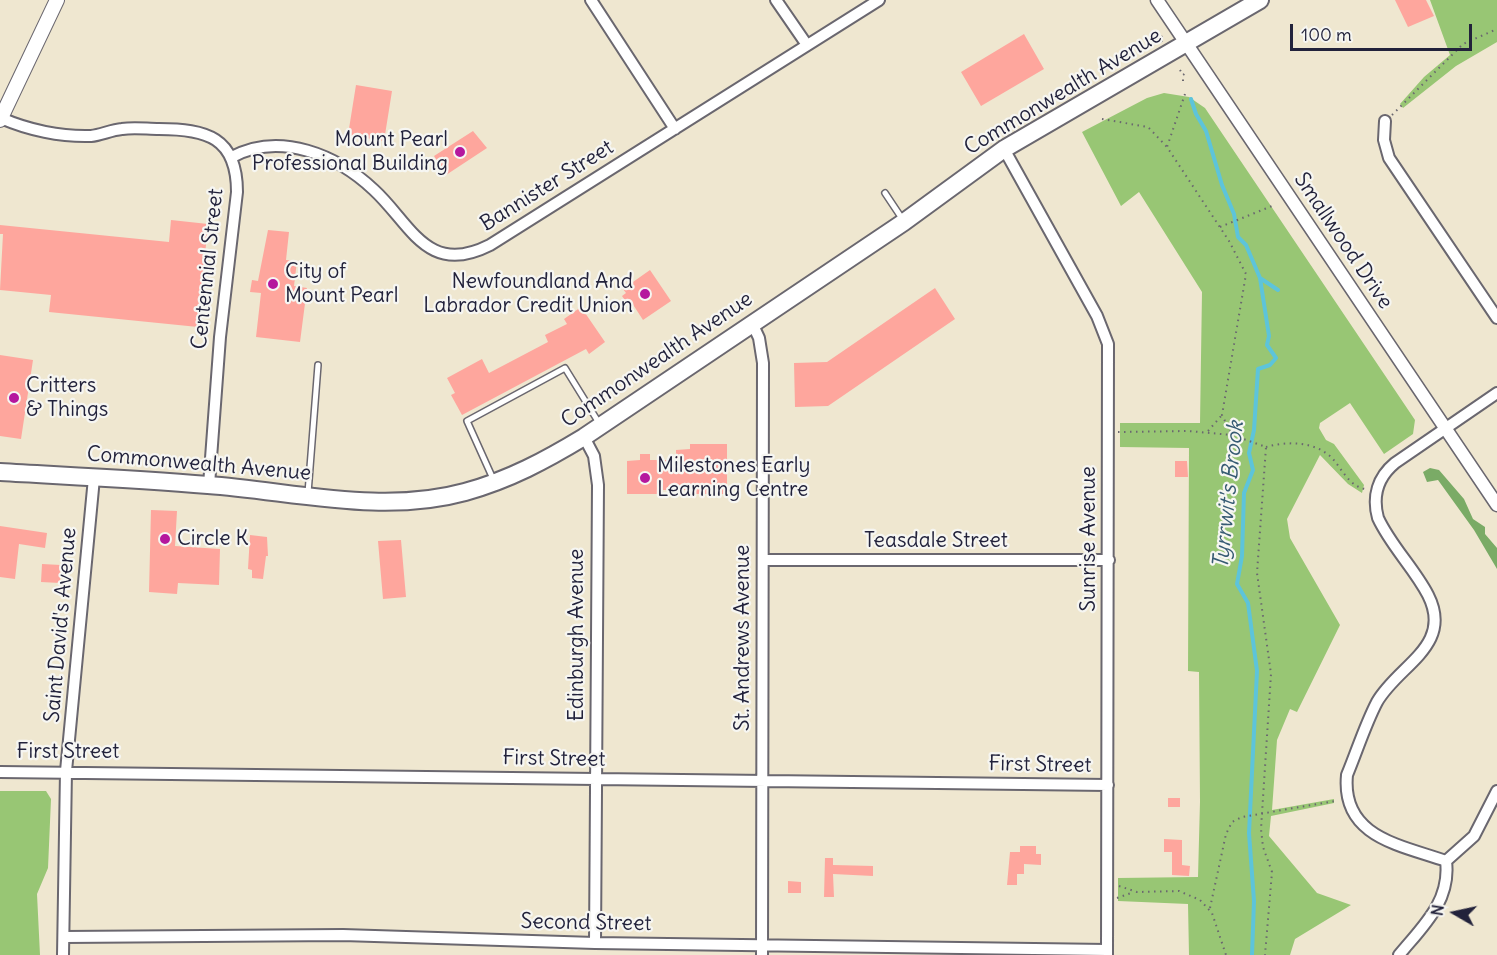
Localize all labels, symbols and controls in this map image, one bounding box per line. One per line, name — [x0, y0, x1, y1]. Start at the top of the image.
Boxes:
scale bar — [1293, 12, 1474, 50]
street label: Commonwealth Avenue — [960, 23, 1166, 161]
text: 100 m — [1301, 23, 1352, 46]
place label: Mount Pearl Professional Building — [252, 127, 448, 177]
street label: Bannister Street — [476, 135, 618, 237]
marker: Mount Pearl Professional Building — [453, 145, 467, 159]
street label: Smallwood Drive — [1288, 168, 1398, 314]
street label: Centennial Street — [187, 187, 229, 351]
place label: City of Mount Pearl — [285, 259, 398, 309]
place label: Newfoundland And Labrador Credit Union — [423, 269, 633, 319]
marker: City of Mount Pearl — [266, 277, 280, 291]
street label: Commonwealth Avenue — [557, 287, 757, 433]
marker: Newfoundland And Labrador Credit Union — [638, 287, 652, 301]
place label: Critters & Things — [26, 373, 108, 423]
marker: Critters & Things — [7, 391, 21, 405]
water label: Tyrrwit's Brook — [1208, 420, 1250, 570]
street label: Commonwealth Avenue — [86, 442, 312, 486]
place label: Milestones Early Learning Centre — [657, 453, 810, 503]
street label: Sunrise Avenue — [1076, 466, 1102, 612]
marker: Milestones Early Learning Centre — [638, 471, 652, 485]
place label: Circle K — [177, 526, 249, 552]
street label: Saint David's Avenue — [40, 527, 82, 723]
street label: Teasdale Street — [864, 528, 1008, 554]
marker: Circle K — [158, 532, 172, 546]
street label: St. Andrews Avenue — [730, 545, 756, 731]
street label: Edinburgh Avenue — [564, 549, 590, 721]
street label: First Street — [17, 739, 119, 765]
street label: First Street — [502, 746, 606, 772]
street label: First Street — [988, 752, 1092, 778]
north arrow — [1425, 883, 1485, 943]
text: N — [1426, 903, 1448, 917]
street label: Second Street — [520, 909, 652, 937]

